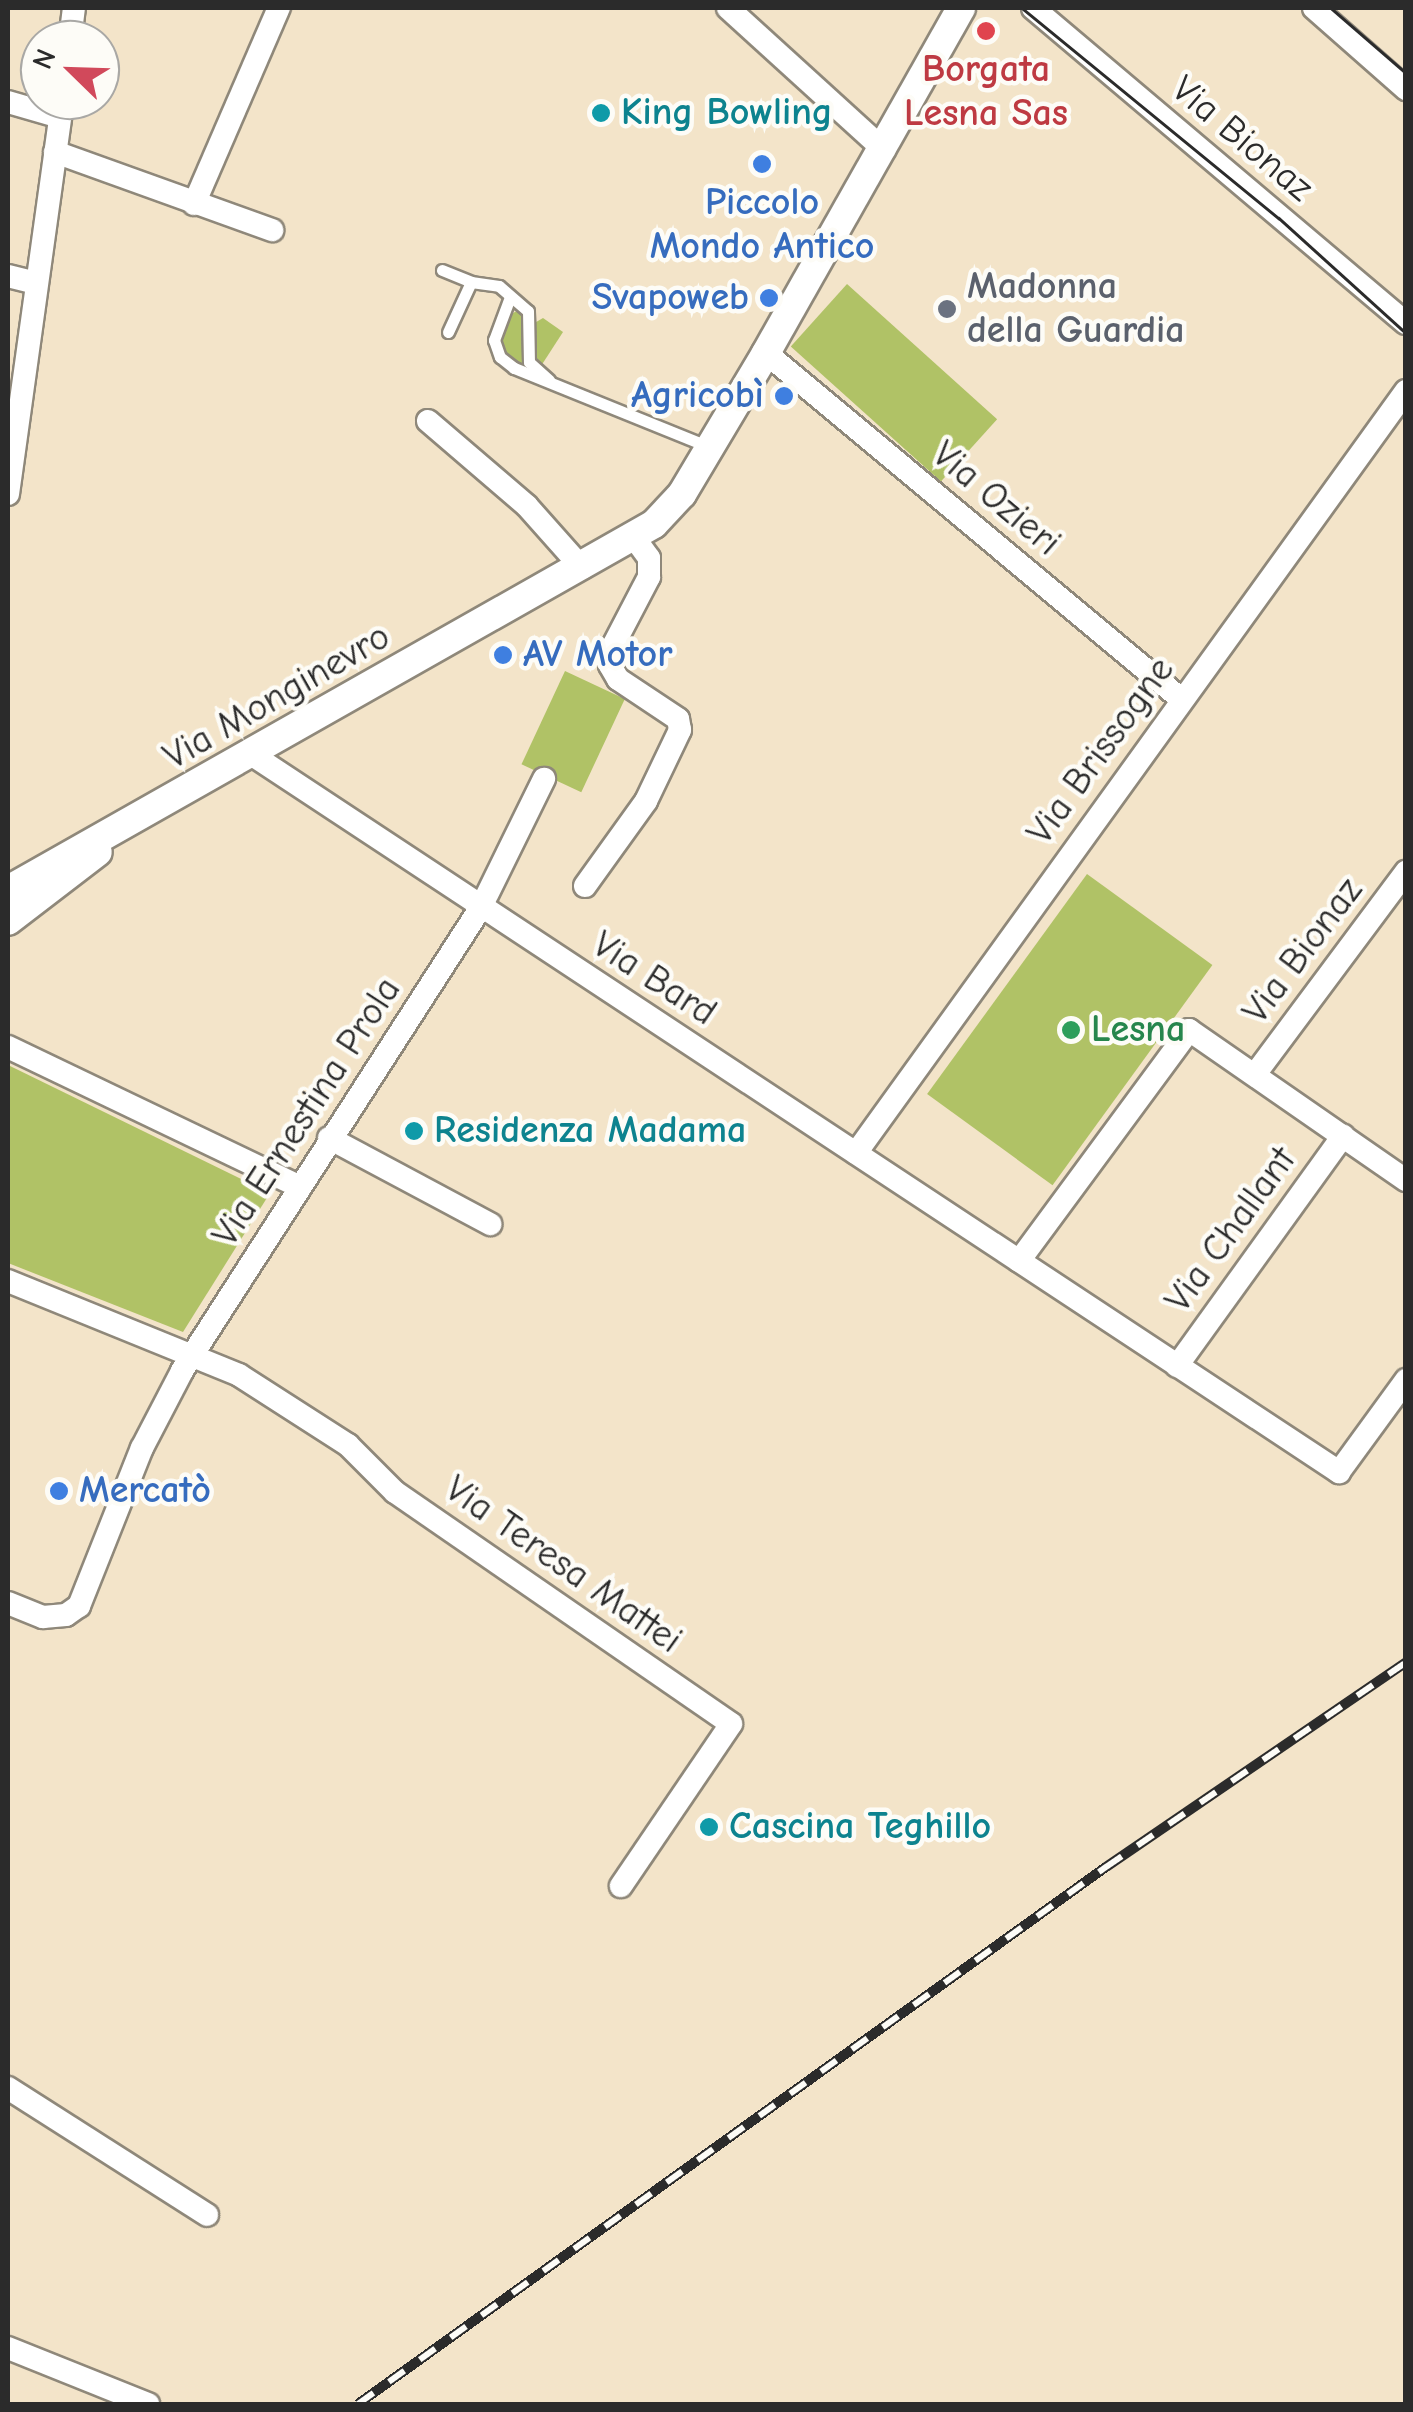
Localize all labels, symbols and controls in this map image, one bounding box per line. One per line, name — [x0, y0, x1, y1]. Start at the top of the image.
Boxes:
north arrow — [20, 20, 120, 120]
marker: Borgata Lesna Sas — [975, 20, 997, 42]
text: N — [26, 44, 63, 74]
place label: Borgata Lesna Sas — [904, 47, 1068, 136]
street label: Via Bionaz — [1162, 67, 1322, 211]
place label: King Bowling — [621, 90, 833, 136]
marker: King Bowling — [590, 102, 612, 124]
marker: Piccolo Mondo Antico — [751, 153, 773, 175]
place label: Piccolo Mondo Antico — [650, 180, 874, 270]
place label: Madonna della Guardia — [967, 264, 1185, 353]
place label: Svapoweb — [592, 275, 749, 321]
marker: Svapoweb — [758, 287, 780, 309]
marker: Madonna della Guardia — [936, 298, 958, 320]
place label: Agricobì — [631, 373, 764, 419]
marker: Agricobì — [773, 385, 795, 407]
street label: Via Ozieri — [923, 432, 1069, 566]
street label: Via Monginevro — [156, 614, 398, 780]
place label: AV Motor — [523, 632, 672, 678]
marker: AV Motor — [492, 644, 514, 666]
street label: Via Brissogne — [1018, 648, 1184, 854]
street label: Via Bionaz — [1233, 869, 1373, 1033]
street label: Via Bard — [583, 922, 725, 1036]
street label: Via Ernestina Prola — [203, 969, 411, 1255]
place label: Lesna — [1091, 1007, 1185, 1053]
marker: Lesna — [1060, 1019, 1082, 1041]
place label: Residenza Madama — [434, 1108, 746, 1154]
marker: Residenza Madama — [403, 1120, 425, 1142]
street label: Via Challant — [1156, 1139, 1306, 1321]
street label: Via Teresa Mattei — [436, 1467, 690, 1663]
place label: Mercatò — [79, 1468, 211, 1514]
marker: Mercatò — [48, 1480, 70, 1502]
place label: Cascina Teghillo — [729, 1804, 991, 1850]
marker: Cascina Teghillo — [698, 1816, 720, 1838]

